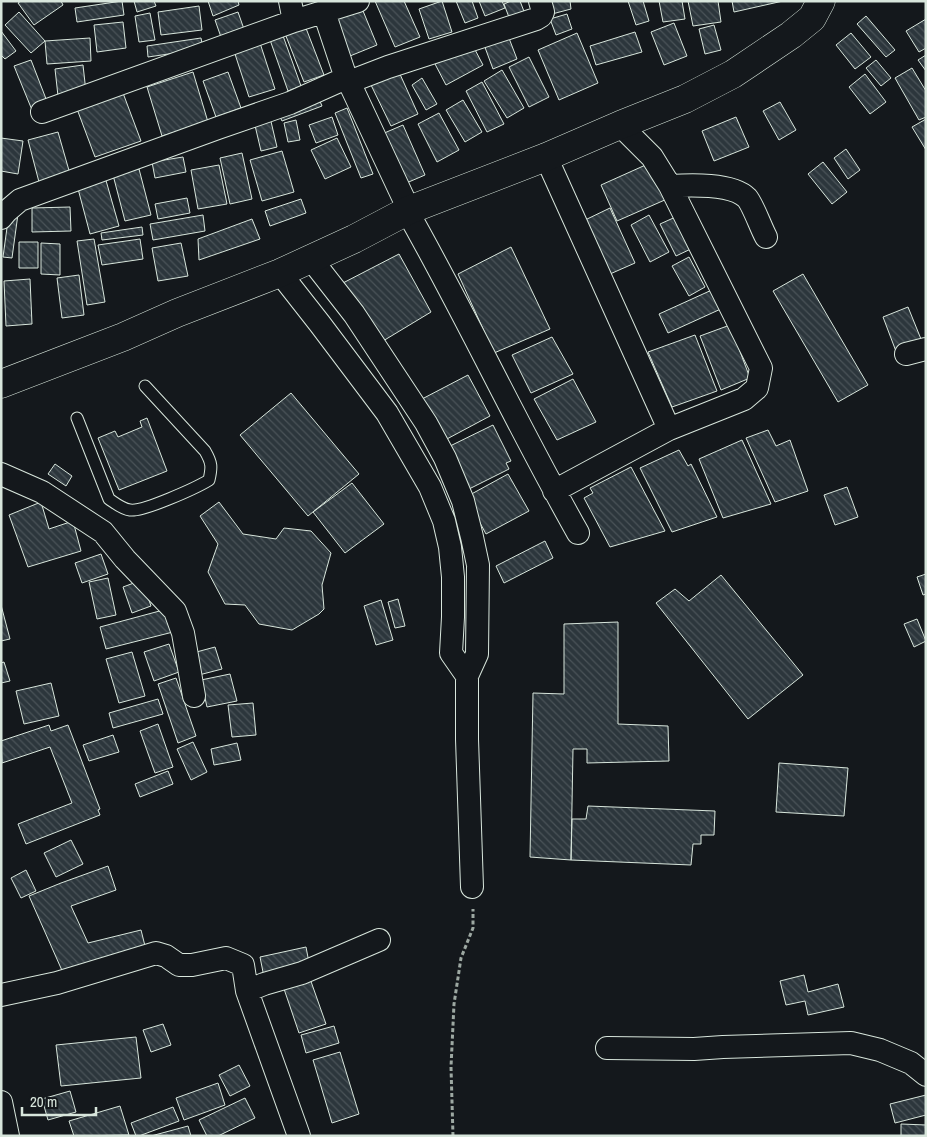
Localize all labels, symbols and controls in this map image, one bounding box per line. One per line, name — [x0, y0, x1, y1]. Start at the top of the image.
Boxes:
scale bar — [22, 1084, 96, 1116]
text: 20 m — [30, 1091, 57, 1112]

